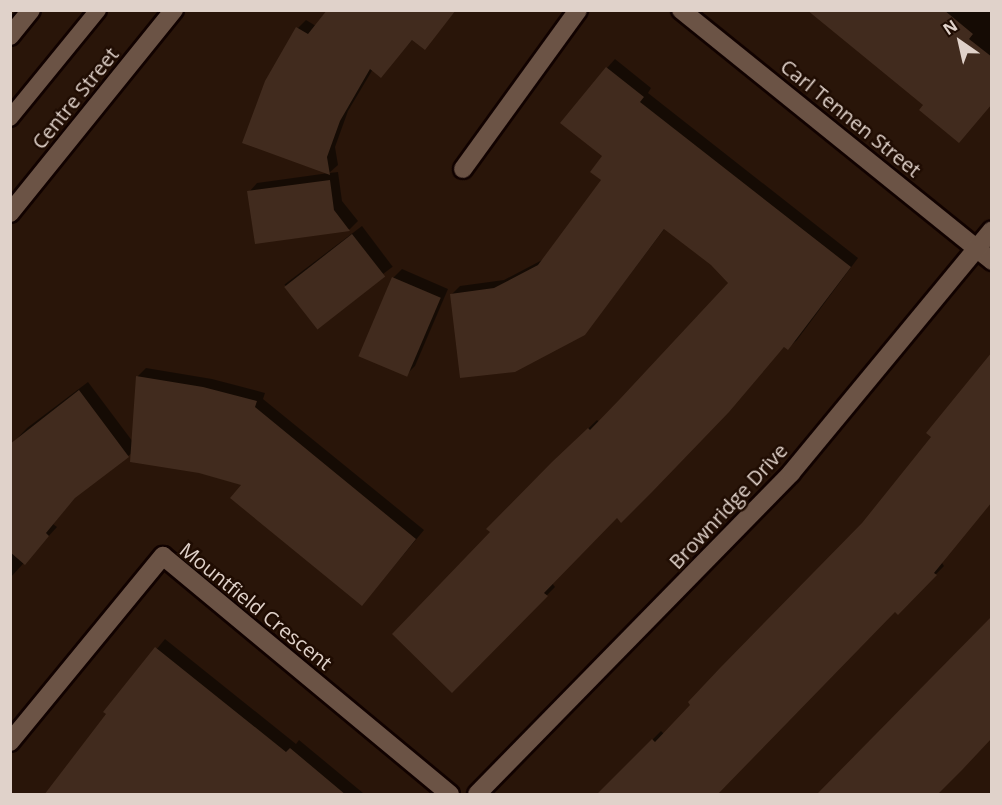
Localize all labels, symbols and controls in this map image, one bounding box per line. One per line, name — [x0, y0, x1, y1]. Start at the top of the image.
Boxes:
north arrow — [930, 12, 990, 72]
text: N — [938, 14, 961, 40]
street label: Centre Street — [27, 42, 123, 154]
street label: Carl Tennen Street — [776, 54, 926, 182]
street label: Brownridge Drive — [664, 438, 792, 574]
street label: Mountfield Crescent — [175, 537, 337, 675]

